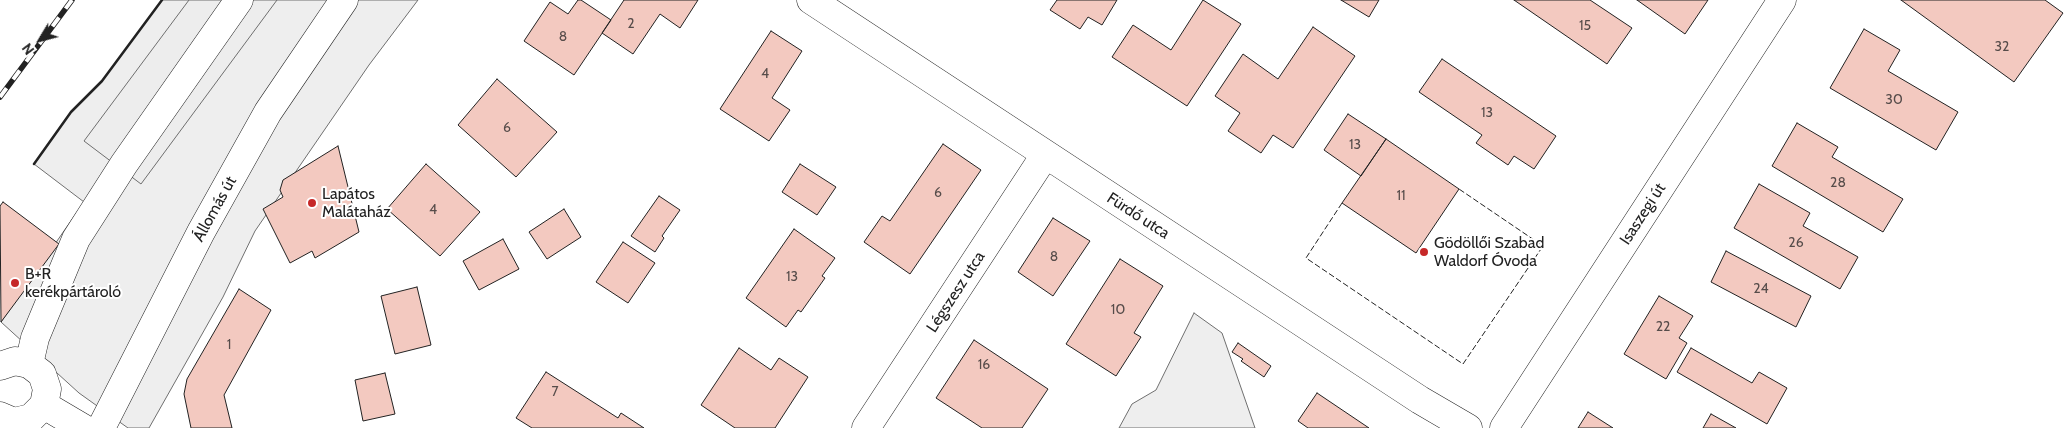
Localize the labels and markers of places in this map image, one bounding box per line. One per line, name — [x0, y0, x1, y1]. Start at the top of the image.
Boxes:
place label: Lapátos Malátaház — [322, 184, 391, 222]
marker: Lapátos Malátaház — [306, 197, 318, 209]
place label: Gödöllői Szabad Waldorf Óvoda — [1434, 233, 1544, 271]
marker: Gödöllői Szabad Waldorf Óvoda — [1418, 246, 1430, 258]
place label: B+R kerékpártároló — [25, 264, 121, 302]
marker: B+R kerékpártároló — [9, 277, 21, 289]

